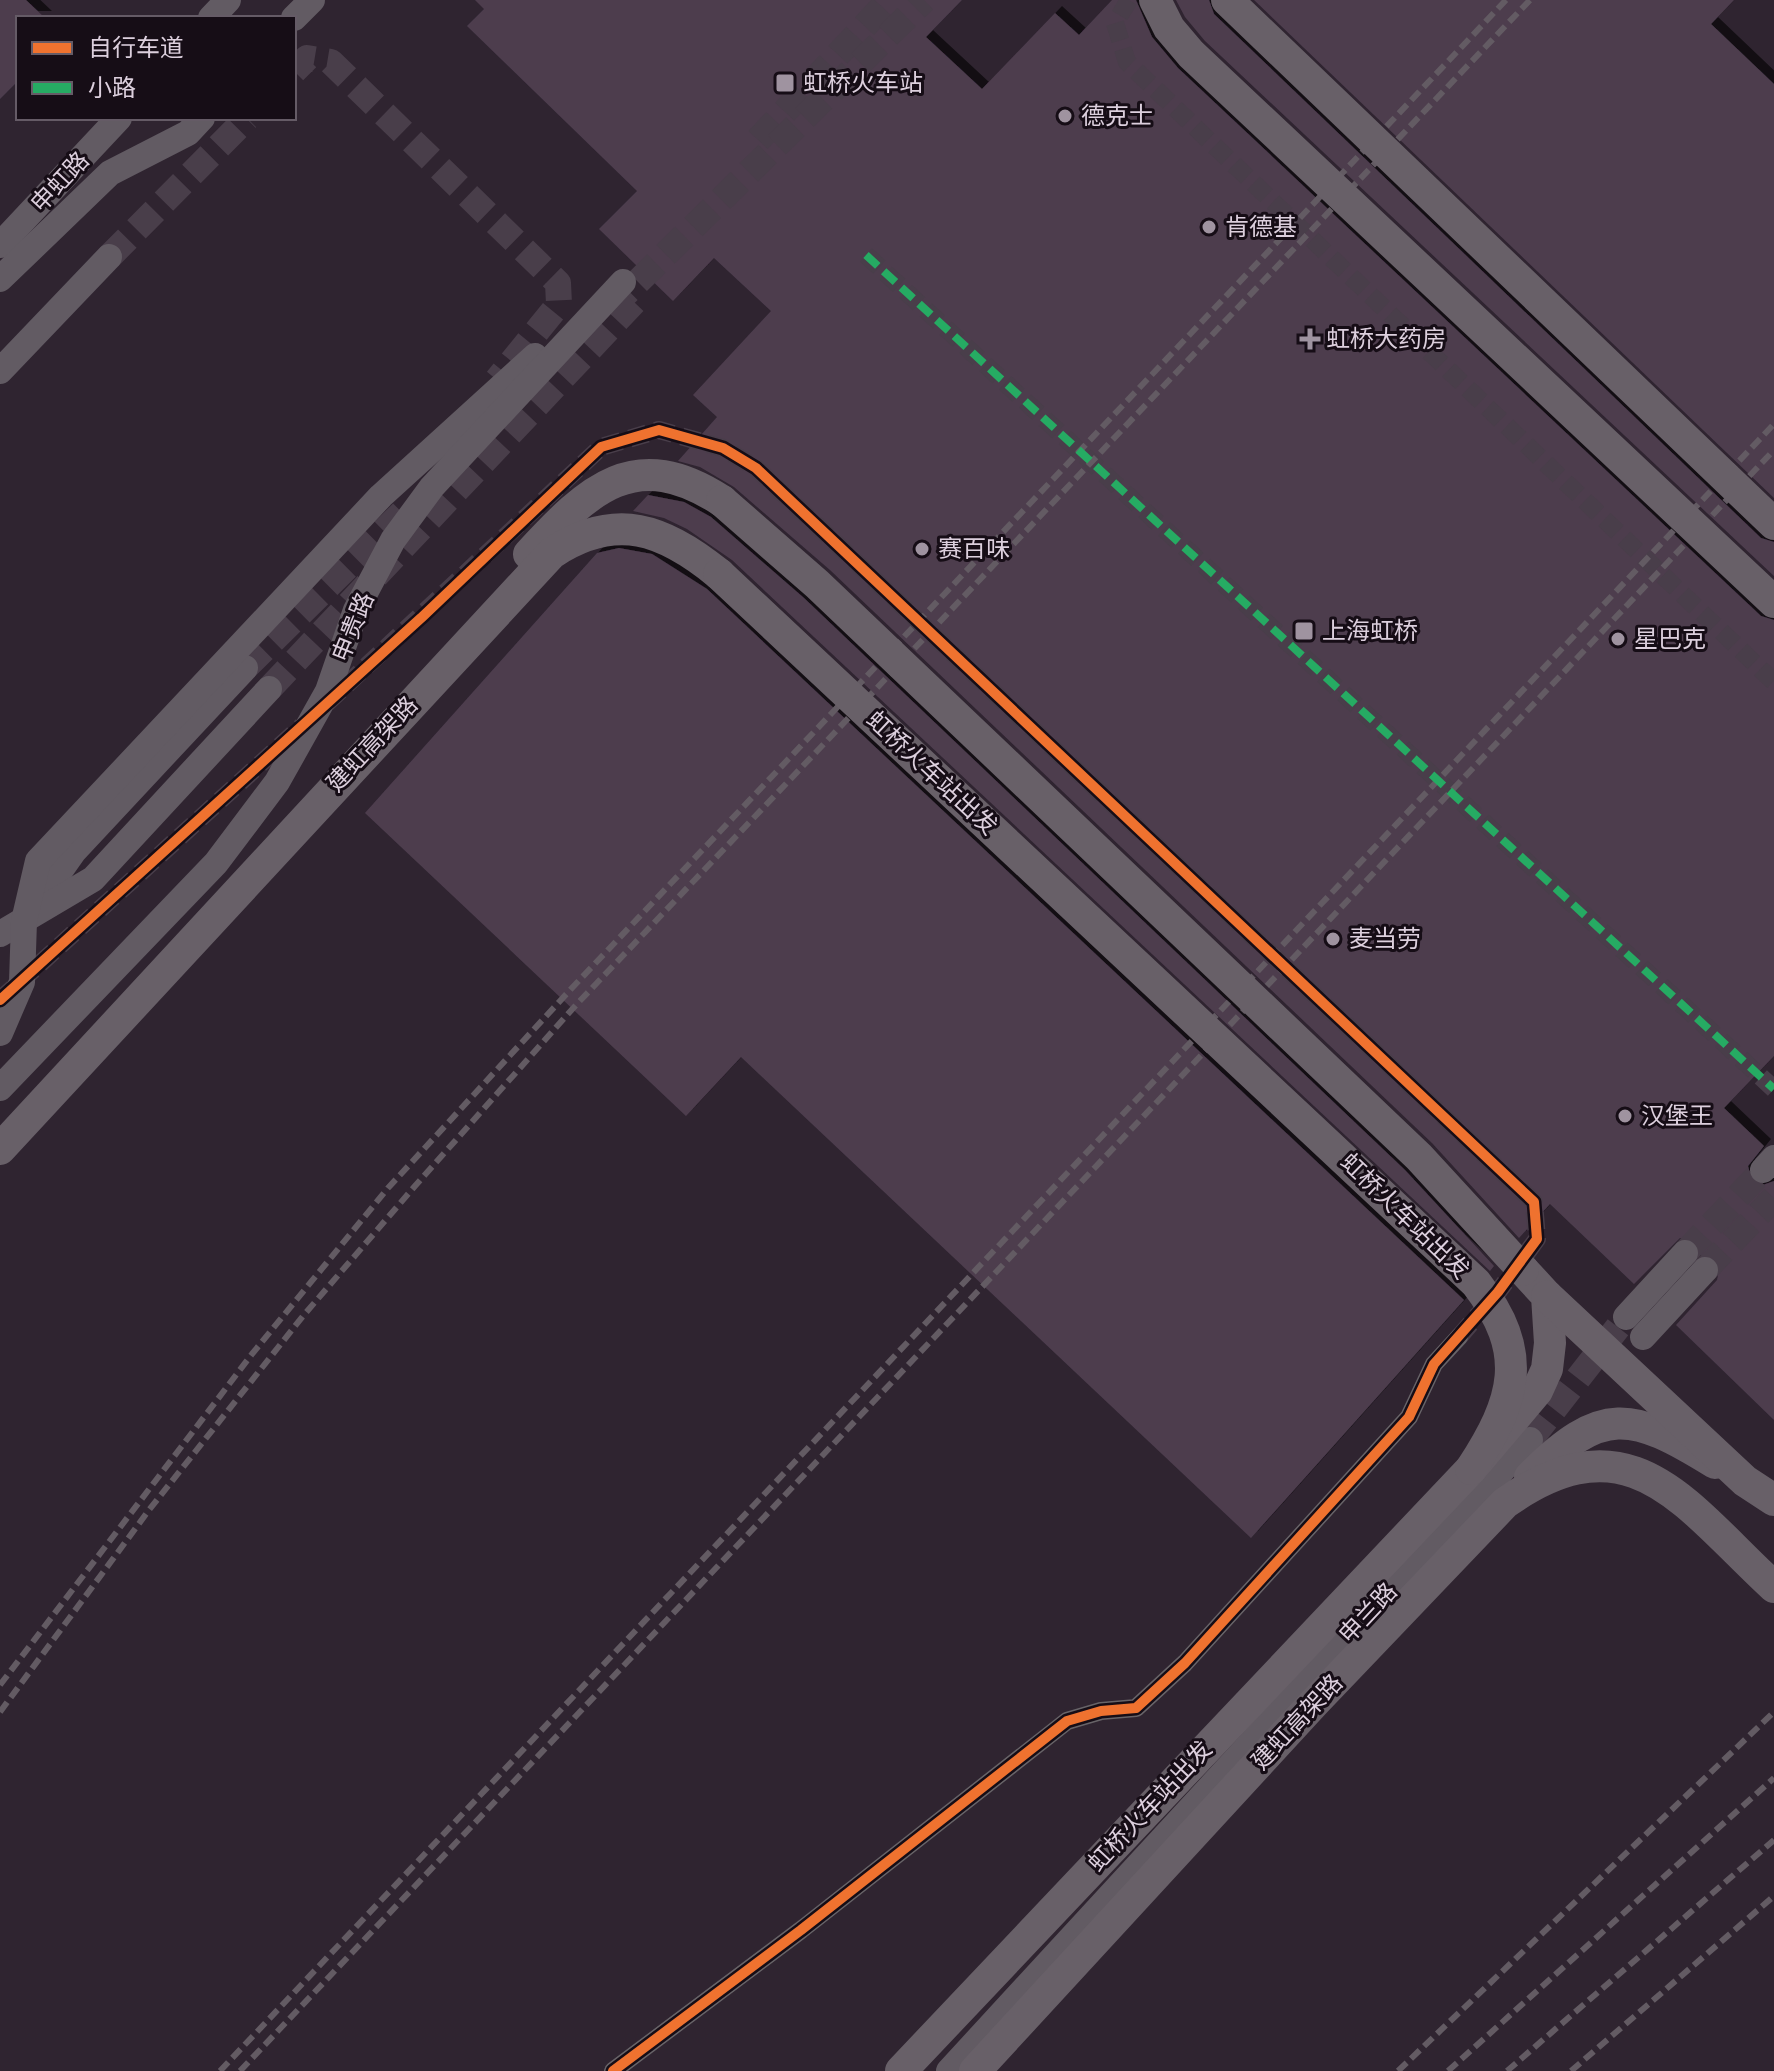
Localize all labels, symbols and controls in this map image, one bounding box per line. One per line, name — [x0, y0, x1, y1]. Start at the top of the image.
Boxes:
legend — [16, 16, 296, 120]
text: 自行车道 — [88, 34, 184, 61]
place label: 虹桥火车站 — [803, 69, 923, 96]
marker: 虹桥火车站 — [774, 72, 796, 94]
text: 小路 — [88, 74, 136, 101]
place label: 德克士 — [1081, 102, 1153, 129]
marker: 德克士 — [1056, 107, 1074, 125]
street label: 申虹路 — [25, 146, 94, 217]
place label: 肯德基 — [1225, 213, 1297, 240]
marker: 肯德基 — [1200, 218, 1218, 236]
place label: 虹桥大药房 — [1326, 325, 1446, 352]
marker: 虹桥大药房 — [1301, 330, 1319, 348]
place label: 赛百味 — [938, 535, 1010, 562]
marker: 赛百味 — [913, 540, 931, 558]
street label: 申贵路 — [327, 588, 379, 665]
place label: 上海虹桥 — [1322, 617, 1418, 644]
marker: 上海虹桥 — [1293, 620, 1315, 642]
place label: 星巴克 — [1634, 625, 1706, 652]
marker: 星巴克 — [1609, 630, 1627, 648]
street label: 建虹高架路 — [321, 691, 422, 797]
street label: 虹桥火车站出发 — [862, 705, 1003, 840]
place label: 麦当劳 — [1349, 925, 1421, 952]
marker: 麦当劳 — [1324, 930, 1342, 948]
place label: 汉堡王 — [1641, 1102, 1713, 1129]
marker: 汉堡王 — [1616, 1107, 1634, 1125]
street label: 虹桥火车站出发 — [1336, 1148, 1475, 1284]
street label: 申兰路 — [1333, 1577, 1402, 1648]
street label: 建虹高架路 — [1246, 1669, 1347, 1775]
street label: 虹桥火车站出发 — [1082, 1735, 1217, 1876]

